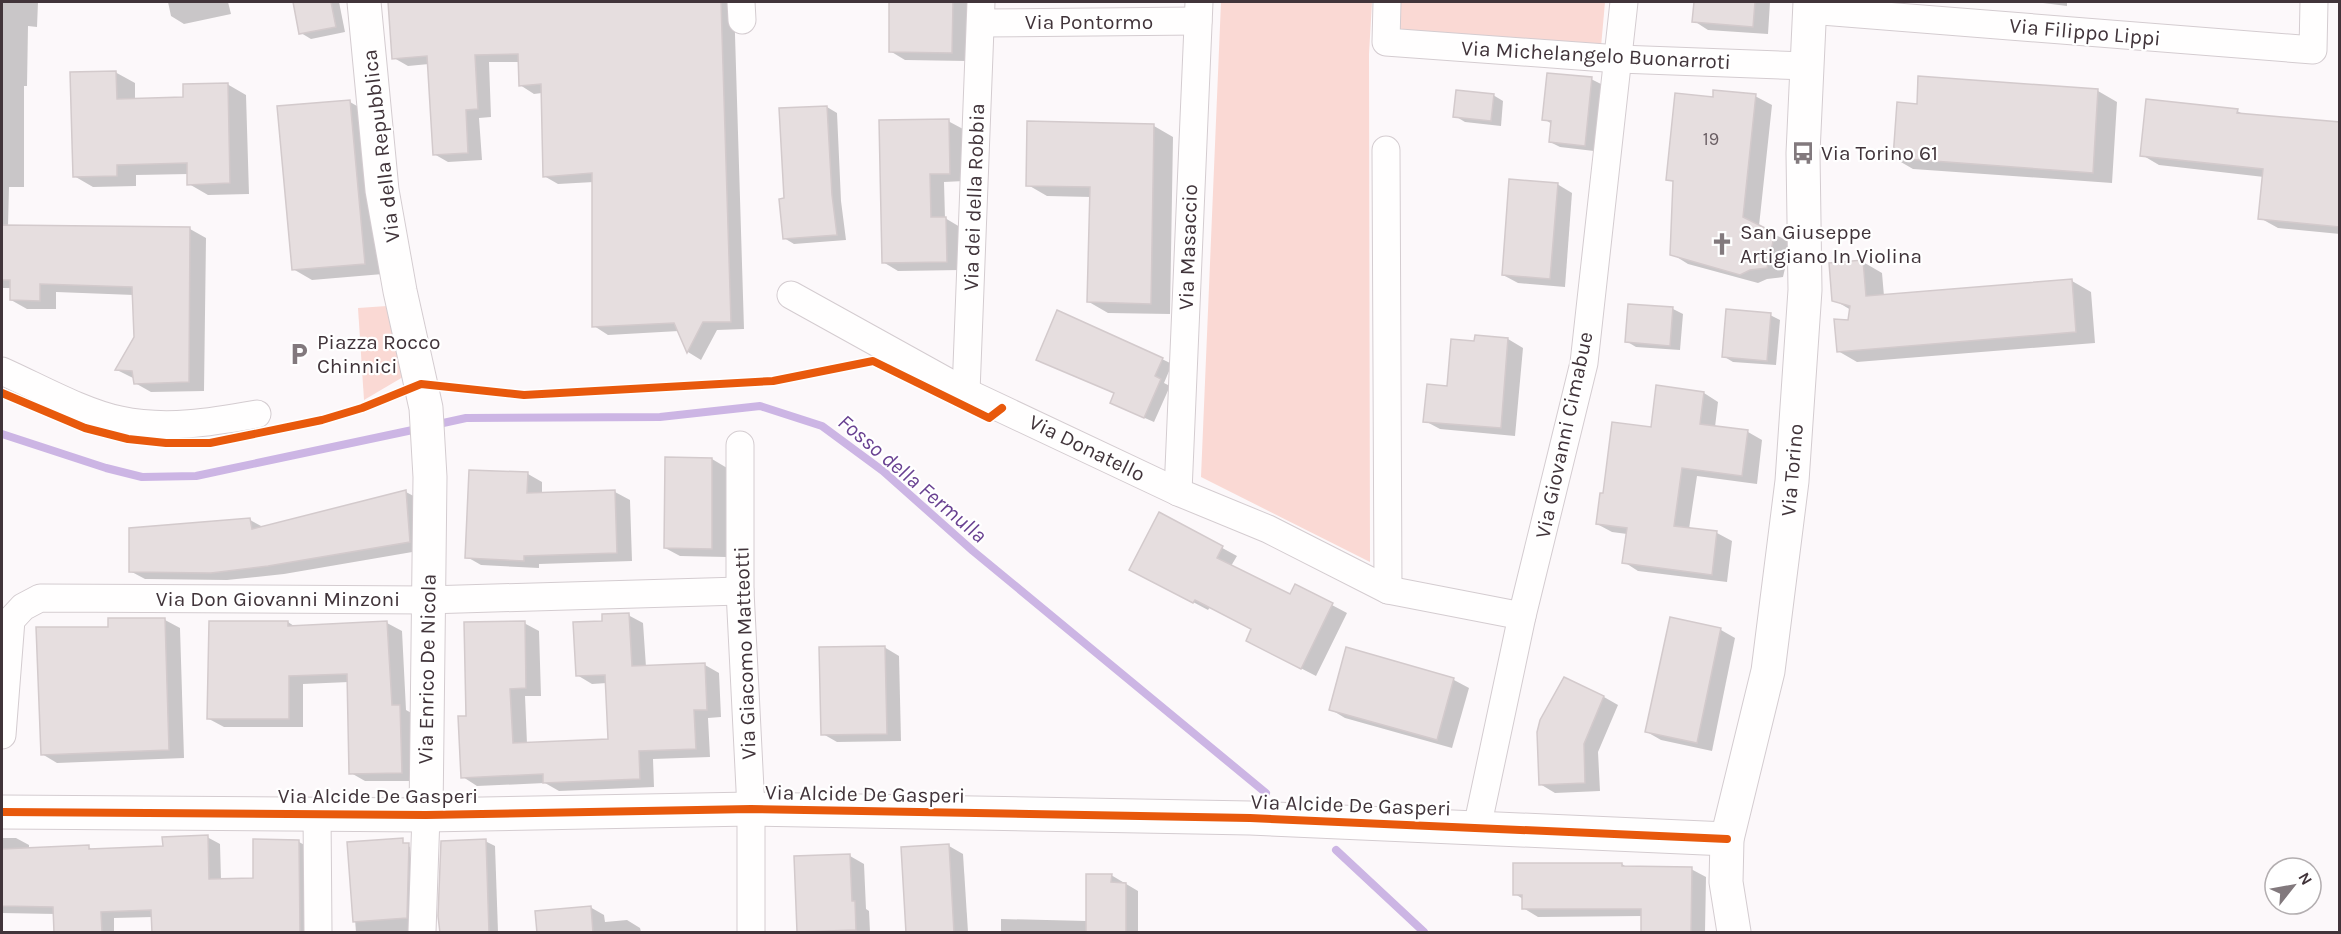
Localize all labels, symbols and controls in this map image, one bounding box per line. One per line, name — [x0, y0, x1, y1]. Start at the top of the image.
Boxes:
street label: Via Pontormo — [1025, 10, 1153, 34]
street label: Via Filippo Lippi — [2008, 13, 2162, 51]
street label: Via Michelangelo Buonarroti — [1460, 36, 1732, 74]
street label: Via della Repubblica — [357, 48, 405, 244]
street label: Via dei della Robbia — [959, 103, 989, 291]
house number: 19 — [1703, 128, 1719, 150]
bus stop icon: Via Torino 61 — [1790, 140, 1816, 166]
place label: Via Torino 61 — [1821, 141, 1938, 165]
street label: Via Masaccio — [1174, 184, 1202, 310]
place label: San Giuseppe Artigiano In Violina — [1740, 220, 1922, 268]
church icon: San Giuseppe Artigiano In Violina — [1709, 231, 1735, 257]
street label: Via Giovanni Cimabue — [1530, 329, 1598, 541]
place label: Piazza Rocco Chinnici — [317, 330, 440, 378]
parking icon: Piazza Rocco Chinnici — [286, 341, 312, 367]
water label: Fosso della Fermulla — [833, 409, 992, 549]
street label: Via Donatello — [1025, 410, 1149, 486]
street label: Via Torino — [1776, 423, 1808, 517]
street label: Via Giacomo Matteotti — [729, 546, 761, 760]
street label: Via Enrico De Nicola — [413, 574, 441, 764]
street label: Via Don Giovanni Minzoni — [156, 587, 400, 611]
street label: Via Alcide De Gasperi — [765, 780, 965, 808]
street label: Via Alcide De Gasperi — [278, 784, 478, 808]
street label: Via Alcide De Gasperi — [1250, 790, 1452, 820]
north arrow — [2263, 856, 2323, 916]
text: N — [2294, 869, 2317, 888]

